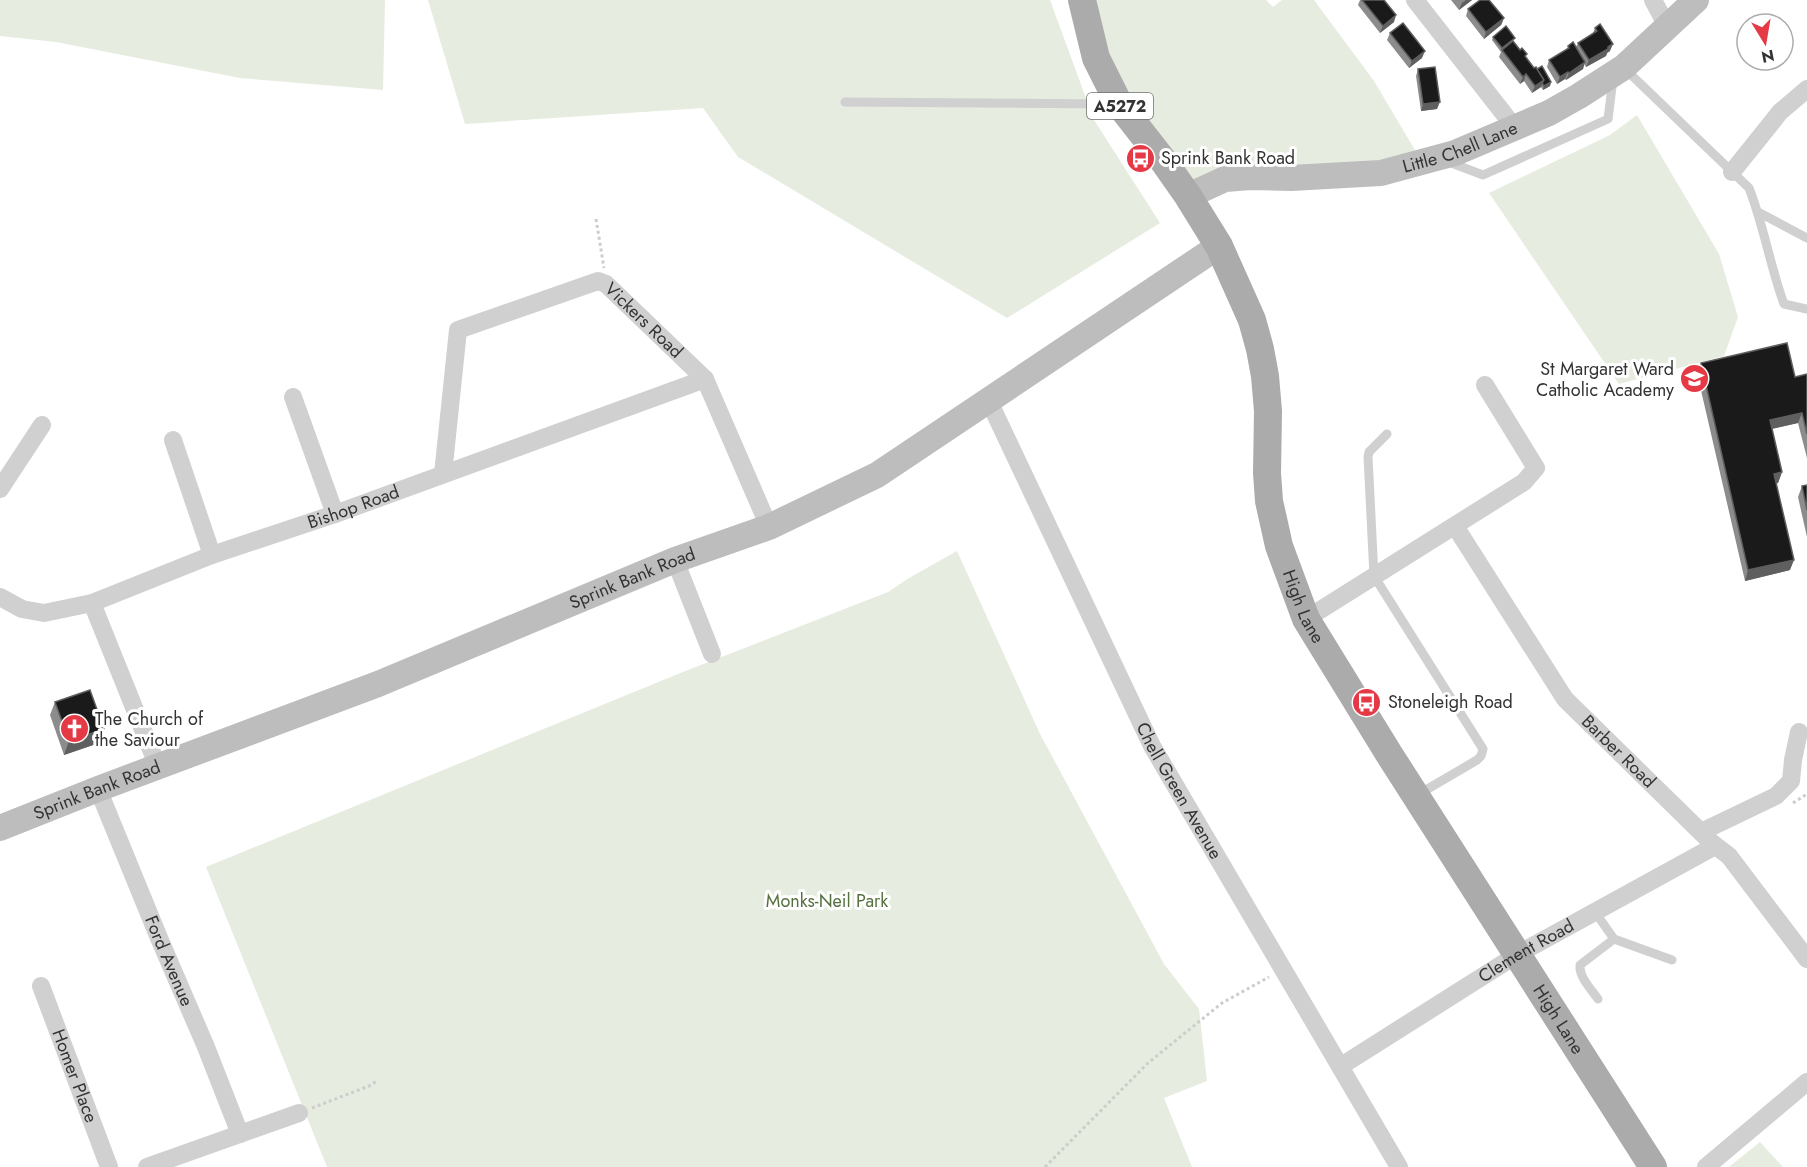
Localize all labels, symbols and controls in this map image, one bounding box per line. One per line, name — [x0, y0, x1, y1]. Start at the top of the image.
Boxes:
north arrow — [1735, 12, 1795, 72]
text: N — [1759, 44, 1776, 69]
road number: A5272 — [1087, 93, 1153, 119]
street label: Little Chell Lane — [1400, 115, 1521, 180]
bus stop icon: Sprink Bank Road — [1124, 142, 1156, 174]
place label: Sprink Bank Road — [1161, 145, 1295, 171]
street label: Vickers Road — [599, 276, 689, 364]
place label: St Margaret Ward Catholic Academy — [1536, 356, 1674, 403]
school or university icon: St Margaret Ward Catholic Academy — [1679, 363, 1711, 395]
street label: Bishop Road — [304, 479, 403, 535]
street label: Sprink Bank Road — [565, 541, 699, 616]
street label: High Lane — [1276, 566, 1331, 648]
bus stop icon: Stoneleigh Road — [1351, 686, 1383, 718]
place label: Stoneleigh Road — [1388, 689, 1513, 715]
place label: The Church of the Saviour — [95, 706, 204, 753]
street label: Barber Road — [1576, 709, 1662, 794]
church icon: The Church of the Saviour — [58, 713, 90, 745]
street label: Chell Green Avenue — [1130, 718, 1229, 864]
street label: Sprink Bank Road — [29, 754, 164, 826]
park label: Monks-Neil Park — [766, 888, 888, 914]
street label: Ford Avenue — [138, 912, 200, 1010]
street label: Clement Road — [1473, 913, 1579, 989]
street label: High Lane — [1527, 979, 1591, 1059]
street label: Homer Place — [45, 1025, 104, 1126]

